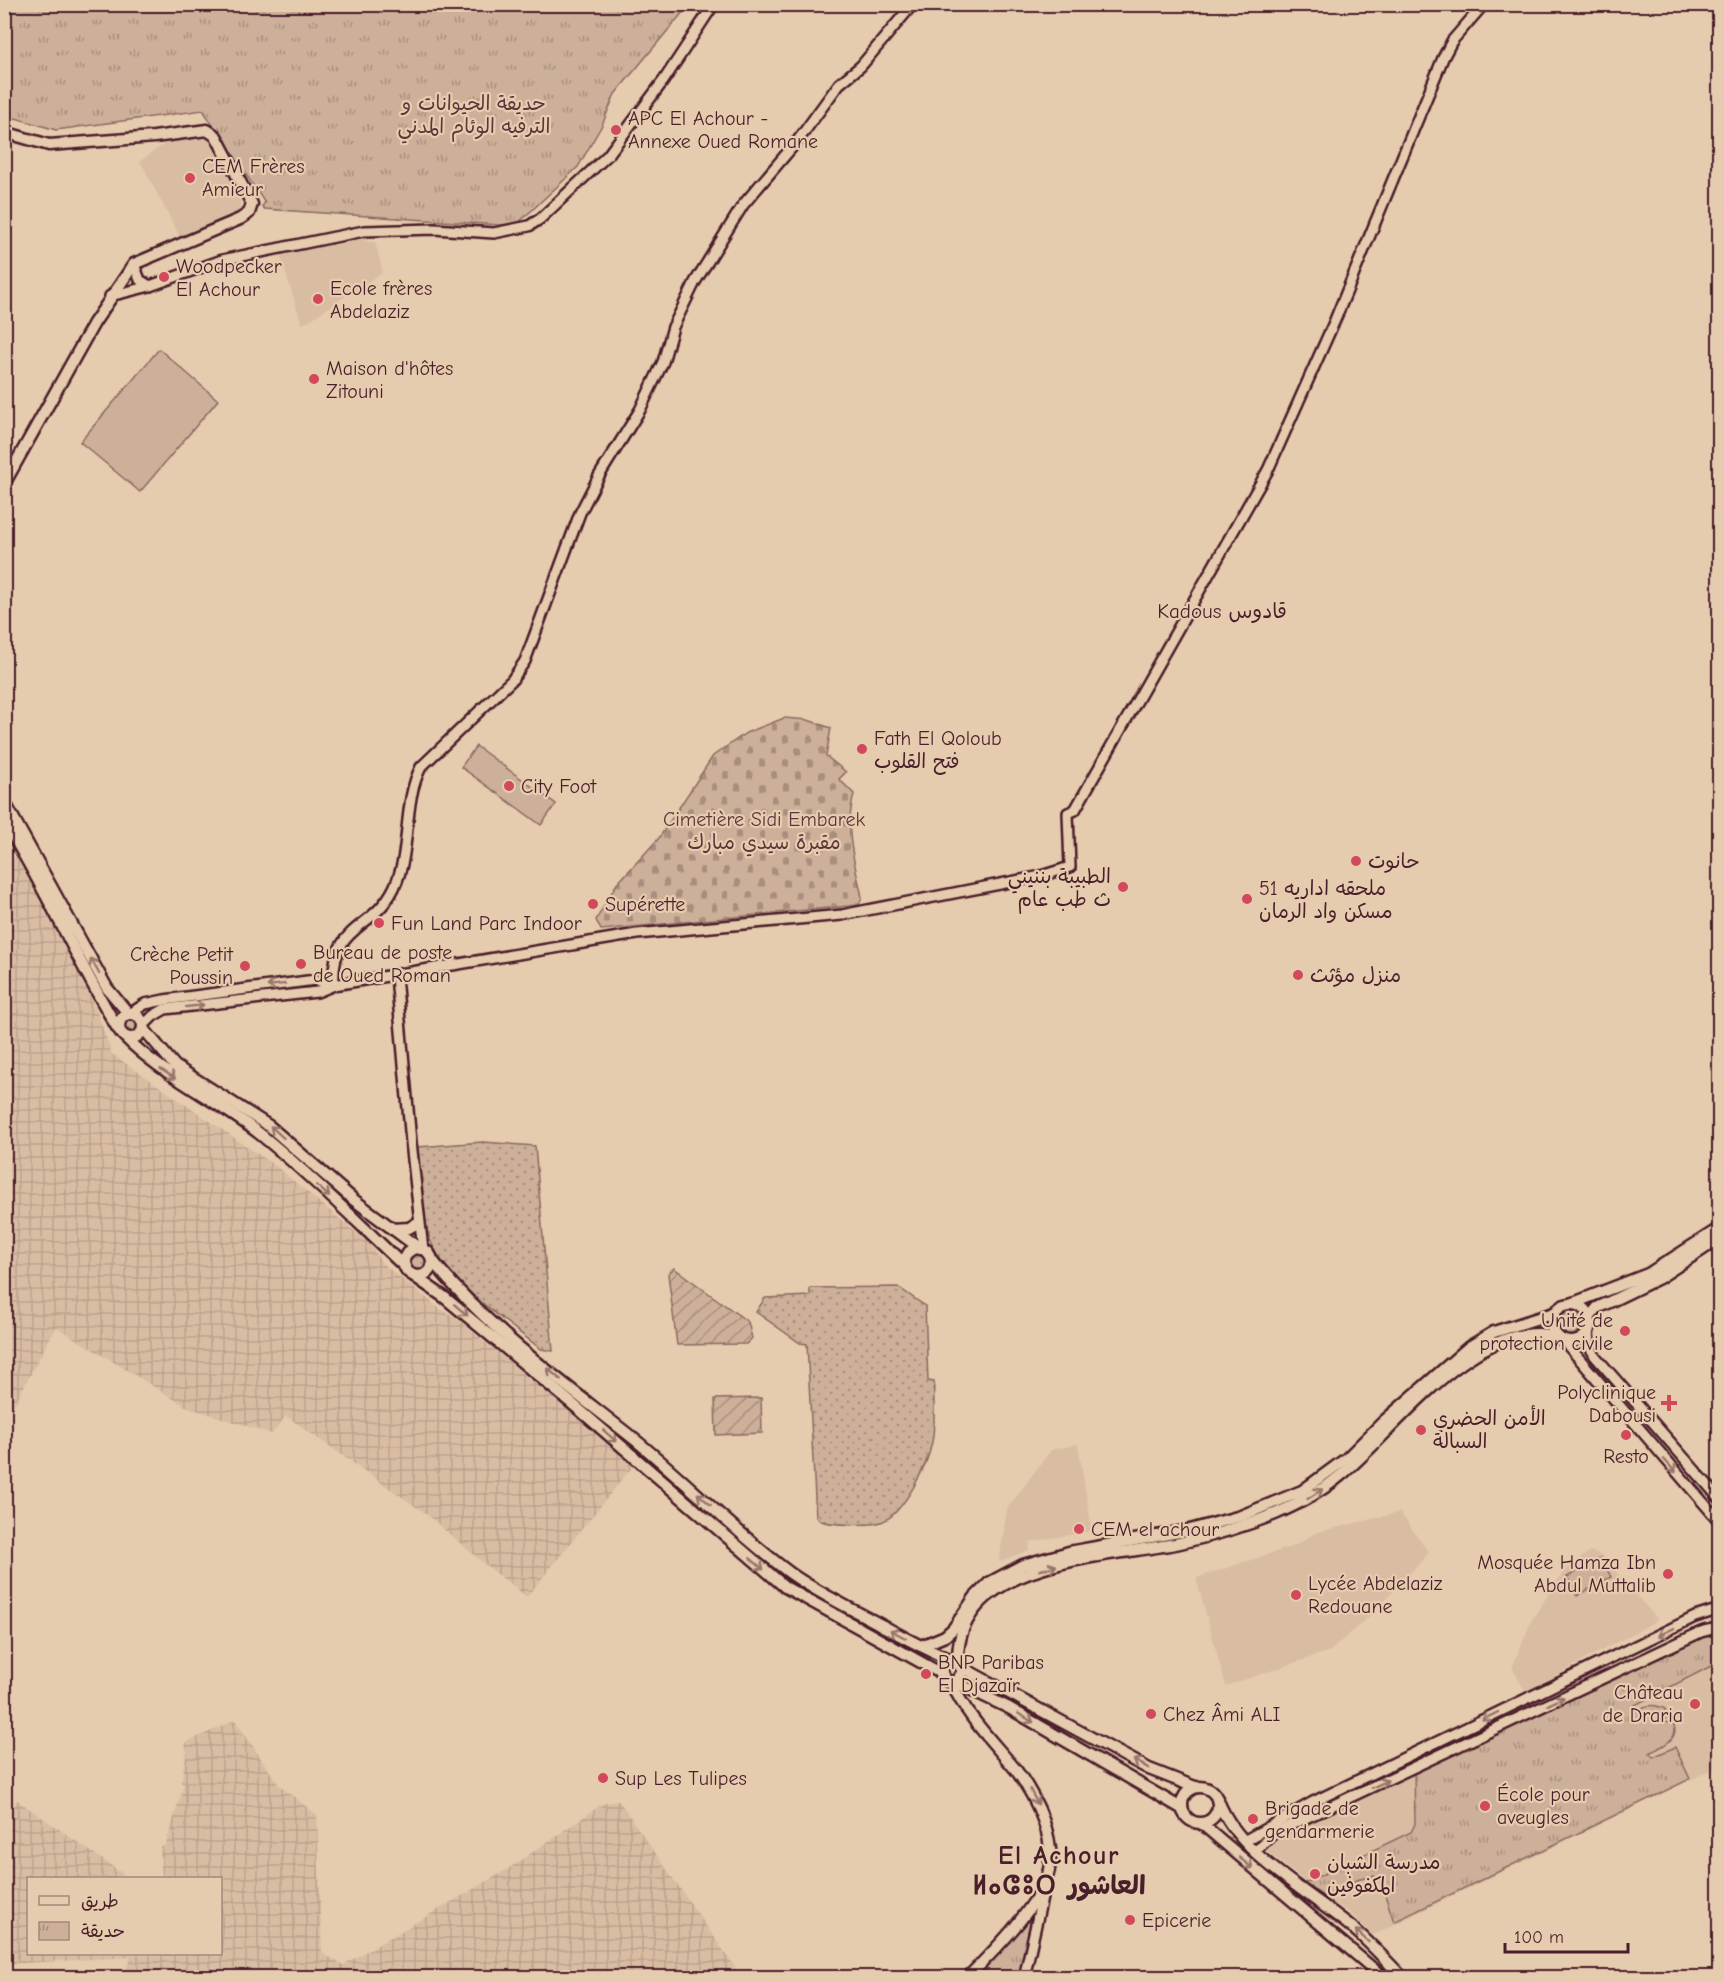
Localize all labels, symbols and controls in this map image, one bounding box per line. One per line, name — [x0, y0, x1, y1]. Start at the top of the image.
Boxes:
park label: حديقة الحيوانات و الترفيه الوئام المدني — [398, 92, 550, 144]
place label: APC El Achour - Annexe Oued Romane — [628, 107, 818, 153]
marker: APC El Achour - Annexe Oued Romane — [609, 123, 623, 137]
place label: CEM Frères Amieur — [202, 155, 305, 201]
marker: CEM Frères Amieur — [183, 171, 197, 185]
place label: Woodpecker El Achour — [176, 255, 282, 301]
marker: Woodpecker El Achour — [157, 270, 171, 284]
place label: Ecole frères Abdelaziz — [330, 277, 432, 323]
marker: Ecole frères Abdelaziz — [311, 292, 325, 306]
place label: Maison d'hôtes Zitouni — [326, 357, 453, 403]
marker: Maison d'hôtes Zitouni — [307, 372, 321, 386]
district label: Kadous قادوس — [1157, 599, 1287, 623]
place label: Fath El Qoloub فتح القلوب — [874, 727, 1002, 775]
marker: Fath El Qoloub فتح القلوب — [855, 742, 869, 756]
place label: City Foot — [521, 775, 598, 798]
marker: City Foot — [502, 779, 516, 793]
park label: Cimetière Sidi Embarek مقبرة سيدي مبارك — [663, 808, 865, 857]
place label: حانوت — [1368, 850, 1419, 873]
marker: حانوت — [1349, 854, 1363, 868]
place label: الطبيبة بننيني ث طب عام — [1008, 865, 1111, 914]
place label: ملحقه اداريه 51 مسكن واد الرمان — [1259, 877, 1393, 923]
marker: الطبيبة بننيني ث طب عام — [1116, 880, 1130, 894]
marker: ملحقه اداريه 51 مسكن واد الرمان — [1240, 892, 1254, 906]
place label: Supérette — [605, 893, 685, 916]
marker: Supérette — [586, 897, 600, 911]
place label: Fun Land Parc Indoor — [391, 912, 582, 935]
marker: Fun Land Parc Indoor — [372, 916, 386, 930]
place label: Bureau de poste de Oued Roman — [313, 941, 452, 987]
place label: Crèche Petit Poussin — [130, 943, 234, 989]
one-way arrow — [89, 957, 100, 975]
marker: Bureau de poste de Oued Roman — [294, 957, 308, 971]
marker: Crèche Petit Poussin — [238, 959, 252, 973]
place label: منزل مؤثث — [1310, 964, 1401, 987]
marker: منزل مؤثث — [1291, 968, 1305, 982]
one-way arrow — [267, 980, 287, 991]
one-way arrow — [184, 1000, 204, 1011]
one-way arrow — [159, 1068, 176, 1080]
one-way arrow — [270, 1125, 285, 1139]
one-way arrow — [315, 1184, 330, 1198]
one-way arrow — [453, 1304, 469, 1317]
place label: Unité de protection civile — [1480, 1309, 1613, 1355]
marker: Unité de protection civile — [1618, 1324, 1632, 1338]
one-way arrow — [546, 1368, 562, 1381]
place label: Polyclinique Dabousi — [1557, 1381, 1656, 1427]
marker: Polyclinique Dabousi — [1660, 1394, 1678, 1412]
place label: الأمن الحضري السبالة — [1433, 1405, 1546, 1453]
marker: الأمن الحضري السبالة — [1414, 1423, 1428, 1437]
marker: Resto — [1619, 1428, 1633, 1442]
one-way arrow — [602, 1429, 617, 1443]
place label: Resto — [1603, 1445, 1649, 1468]
one-way arrow — [1663, 1458, 1677, 1473]
one-way arrow — [1306, 1488, 1323, 1500]
one-way arrow — [697, 1492, 712, 1506]
place label: CEM el achour — [1091, 1518, 1219, 1541]
marker: CEM el achour — [1072, 1522, 1086, 1536]
place label: Mosquée Hamza Ibn Abdul Muttalib — [1477, 1551, 1656, 1597]
one-way arrow — [749, 1557, 764, 1571]
one-way arrow — [1038, 1562, 1057, 1573]
marker: Mosquée Hamza Ibn Abdul Muttalib — [1661, 1567, 1675, 1581]
place label: Lycée Abdelaziz Redouane — [1308, 1572, 1443, 1618]
marker: Lycée Abdelaziz Redouane — [1289, 1588, 1303, 1602]
one-way arrow — [1657, 1626, 1675, 1638]
one-way arrow — [889, 1628, 907, 1639]
place label: BNP Paribas El Djazaïr — [938, 1651, 1044, 1697]
marker: BNP Paribas El Djazaïr — [919, 1667, 933, 1681]
place label: Château de Draria — [1602, 1681, 1683, 1727]
one-way arrow — [1547, 1694, 1565, 1706]
marker: Château de Draria — [1688, 1697, 1702, 1711]
place label: Chez Âmi ALI — [1163, 1702, 1280, 1726]
marker: Chez Âmi ALI — [1144, 1707, 1158, 1721]
one-way arrow — [1481, 1711, 1499, 1722]
one-way arrow — [1017, 1712, 1034, 1724]
one-way arrow — [1133, 1758, 1150, 1770]
place label: Sup Les Tulipes — [615, 1767, 747, 1790]
marker: Sup Les Tulipes — [596, 1771, 610, 1785]
one-way arrow — [1370, 1778, 1388, 1790]
place label: École pour aveugles — [1497, 1783, 1590, 1829]
one-way arrow — [1028, 1788, 1040, 1805]
place label: Brigade de gendarmerie — [1265, 1797, 1375, 1843]
marker: École pour aveugles — [1478, 1799, 1492, 1813]
marker: Brigade de gendarmerie — [1246, 1812, 1260, 1826]
district label: El Achour ⵍⴰⵛⵓⵔ العاشور — [972, 1841, 1146, 1902]
place label: مدرسة الشبان المكفوفين — [1327, 1851, 1441, 1897]
one-way arrow — [1238, 1856, 1254, 1869]
marker: مدرسة الشبان المكفوفين — [1308, 1867, 1322, 1881]
legend — [27, 1877, 222, 1955]
text: طريق — [81, 1891, 119, 1912]
place label: Epicerie — [1142, 1909, 1211, 1932]
marker: Epicerie — [1123, 1913, 1137, 1927]
scale bar — [1505, 1916, 1628, 1954]
text: حديقة — [81, 1921, 125, 1942]
text: 100 m — [1514, 1927, 1564, 1948]
one-way arrow — [1354, 1929, 1369, 1943]

